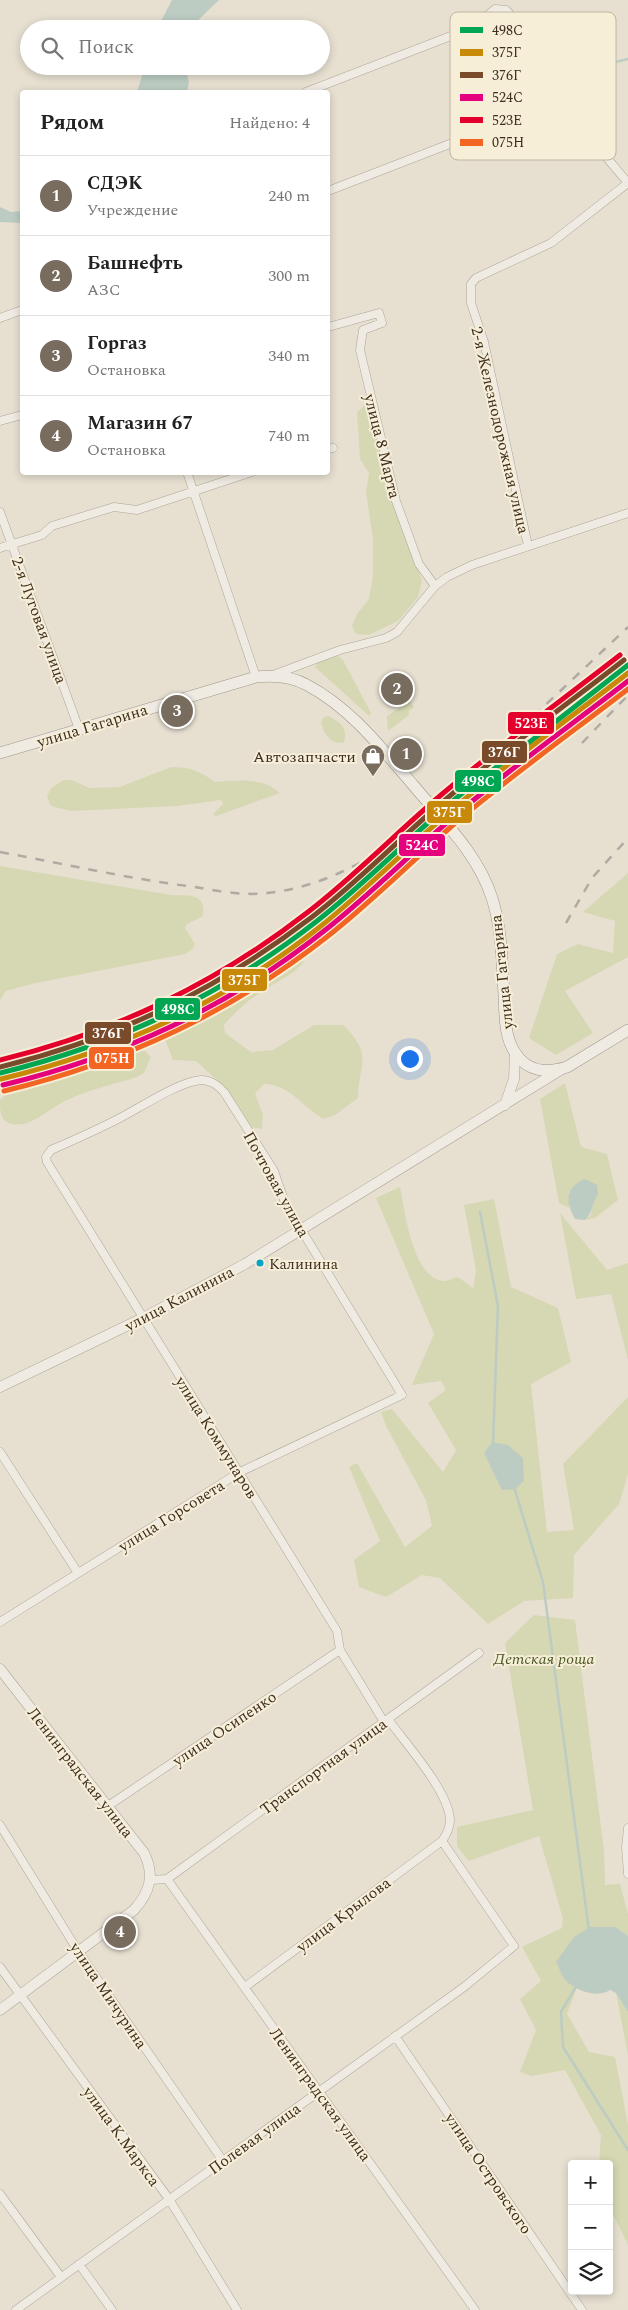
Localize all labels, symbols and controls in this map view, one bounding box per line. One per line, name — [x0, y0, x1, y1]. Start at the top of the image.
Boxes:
legend — [450, 12, 616, 160]
search box — [20, 20, 330, 75]
text: 498С — [492, 20, 523, 41]
text: Поиск — [78, 33, 134, 62]
icon: search — [38, 34, 66, 62]
text: 375Г — [492, 42, 521, 63]
text: 376Г — [492, 65, 521, 86]
text: 524С — [492, 87, 523, 108]
text: Рядом — [40, 107, 104, 139]
text: 523Е — [492, 110, 522, 131]
text: Найдено: 4 — [229, 111, 310, 135]
text: 075Н — [492, 132, 524, 153]
text: СДЭК — [87, 169, 143, 198]
text: 1 — [52, 184, 60, 208]
text: 240 m — [268, 184, 310, 208]
text: Учреждение — [87, 198, 178, 222]
text: Башнефть — [87, 249, 183, 278]
text: 2 — [52, 264, 60, 288]
text: 300 m — [268, 264, 310, 288]
text: АЗС — [87, 278, 121, 302]
street label: 2-я Железнодорожная улица — [464, 324, 536, 536]
text: Горгаз — [87, 329, 146, 358]
text: 3 — [52, 344, 60, 368]
text: 340 m — [268, 344, 310, 368]
text: Остановка — [87, 358, 166, 382]
street label: улица 8 Марта — [357, 390, 407, 501]
text: Магазин 67 — [87, 409, 193, 438]
text: 4 — [52, 424, 60, 448]
text: 740 m — [268, 424, 310, 448]
text: Остановка — [87, 438, 166, 462]
street label: 2-я Луговая улица — [5, 553, 73, 687]
pin: 2 — [381, 670, 413, 708]
pin: 3 — [161, 692, 193, 730]
street label: улица Гагарина — [33, 698, 151, 755]
line badge: 523Е — [507, 711, 555, 735]
text: 523Е — [514, 713, 548, 734]
pin: 1 — [390, 735, 422, 773]
line badge: 376Г — [481, 740, 528, 764]
text: 376Г — [488, 742, 520, 763]
shop icon: Автозапчасти — [360, 743, 386, 777]
place label: Автозапчасти — [253, 745, 356, 769]
line badge: 498С — [454, 769, 502, 793]
text: 498С — [461, 771, 495, 792]
line badge: 375Г — [426, 800, 473, 824]
text: 375Г — [433, 802, 465, 823]
line badge: 524С — [398, 833, 446, 857]
text: 524С — [405, 835, 439, 856]
street label: улица Гагарина — [484, 913, 520, 1031]
line badge: 375Г — [221, 968, 268, 992]
text: 375Г — [228, 970, 260, 991]
line badge: 498С — [154, 997, 201, 1021]
text: 498С — [161, 999, 195, 1020]
line badge: 376Г — [84, 1021, 132, 1045]
text: 376Г — [92, 1023, 124, 1044]
line badge: 075Н — [88, 1046, 135, 1070]
your location — [397, 1046, 423, 1072]
text: 075Н — [94, 1048, 130, 1069]
street label: Почтовая улица — [237, 1127, 315, 1242]
place label: Калинина — [269, 1253, 339, 1276]
marker: Калинина — [255, 1258, 265, 1268]
street label: улица Калинина — [120, 1260, 239, 1338]
street label: улица Коммунаров — [168, 1371, 264, 1503]
street label: улица Горсовета — [113, 1473, 229, 1559]
park label: Детская роща — [493, 1647, 594, 1671]
street label: улица Осипенко — [167, 1685, 281, 1773]
street label: Ленинградская улица — [21, 1702, 139, 1843]
street label: Транспортная улица — [255, 1712, 392, 1821]
street label: улица Крылова — [290, 1871, 396, 1959]
pin: 4 — [104, 1913, 136, 1951]
street label: улица Мичурина — [63, 1936, 153, 2054]
street label: Ленинградская улица — [263, 2023, 377, 2167]
street label: улица К.Маркса — [76, 2081, 166, 2192]
street label: Полевая улица — [203, 2097, 306, 2181]
street label: улица Островского — [438, 2107, 538, 2239]
map controls — [568, 2160, 613, 2295]
button: + — [568, 2160, 613, 2205]
button: − — [568, 2205, 613, 2250]
button: layers — [568, 2250, 613, 2295]

